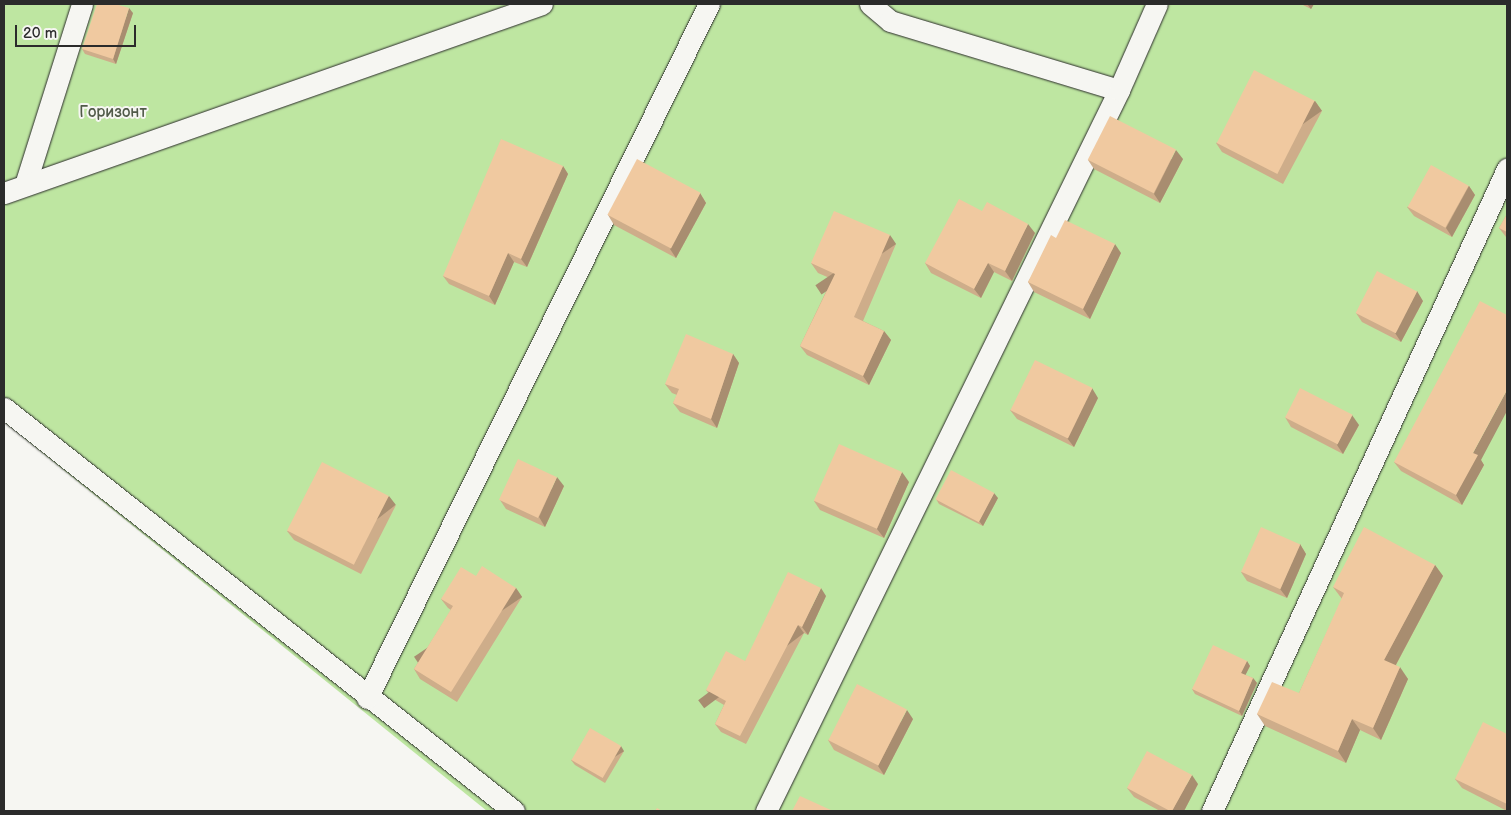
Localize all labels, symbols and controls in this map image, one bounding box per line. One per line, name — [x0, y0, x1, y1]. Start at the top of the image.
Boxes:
scale bar — [18, 15, 139, 47]
text: 20 m — [23, 24, 57, 43]
park label: Горизонт — [79, 103, 147, 123]

